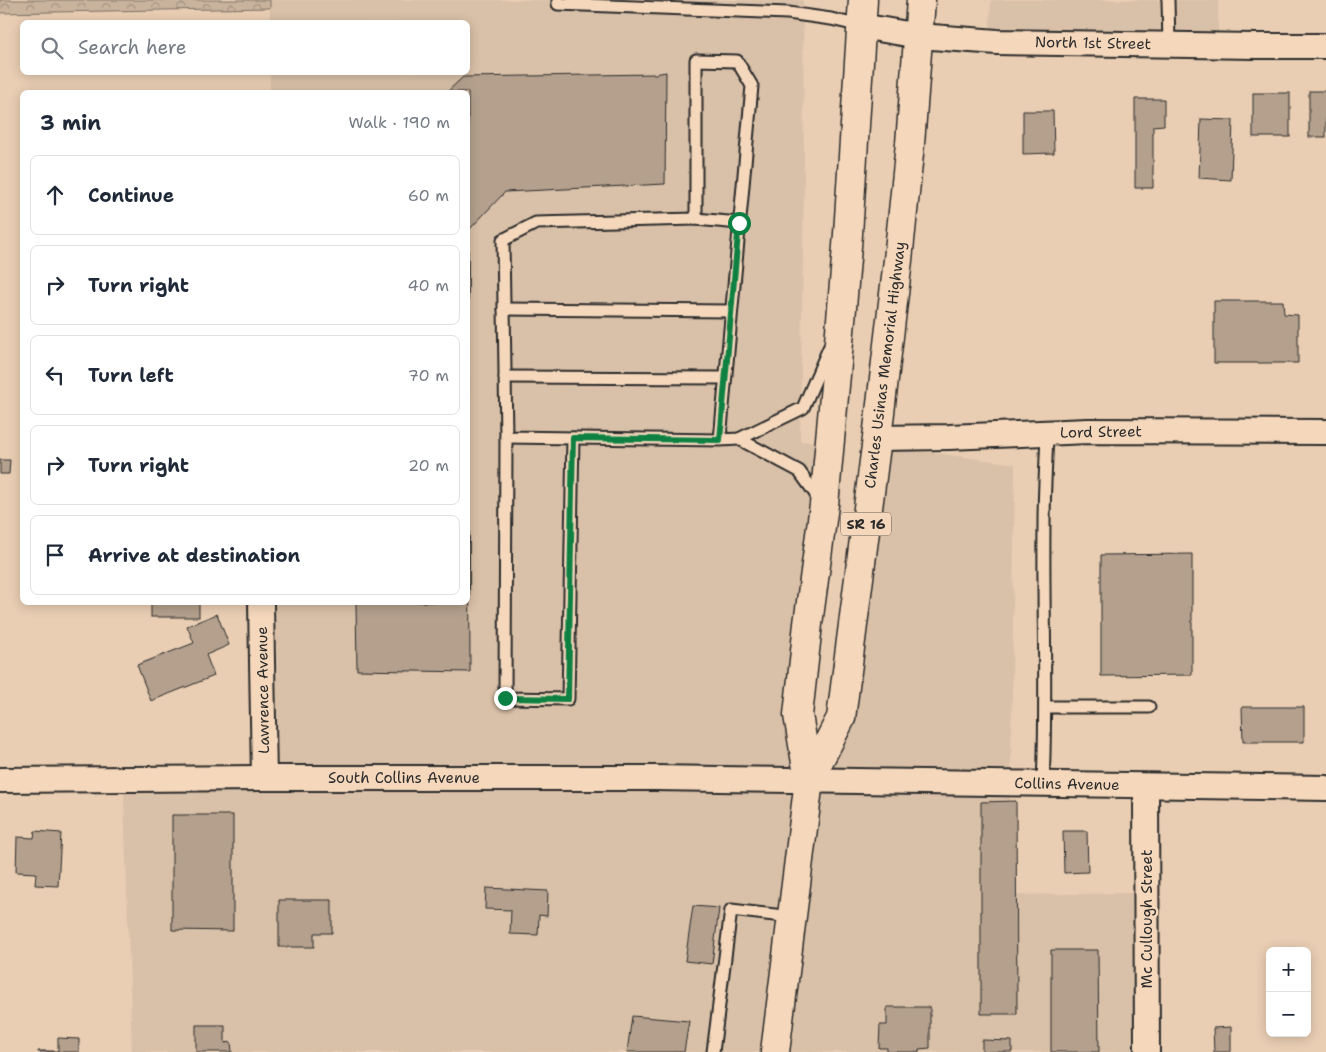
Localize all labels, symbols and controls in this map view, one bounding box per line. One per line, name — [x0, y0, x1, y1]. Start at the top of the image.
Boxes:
search box — [20, 20, 470, 75]
street label: North 1st Street — [1035, 32, 1151, 54]
icon: search — [38, 34, 66, 62]
text: Search here — [78, 35, 187, 60]
text: 3 min — [40, 109, 101, 137]
text: Walk · 190 m — [348, 112, 450, 133]
icon: ahead — [41, 181, 69, 209]
text: Continue — [88, 183, 174, 208]
text: 60 m — [408, 185, 449, 206]
route start — [728, 212, 751, 235]
street label: Charles Usinas Memorial Highway — [860, 240, 910, 490]
icon: right — [41, 271, 69, 299]
text: Turn right — [88, 273, 189, 298]
text: 40 m — [407, 275, 449, 296]
icon: left — [41, 361, 69, 389]
text: Turn left — [88, 363, 174, 388]
text: 70 m — [408, 365, 449, 386]
street label: Lord Street — [1060, 421, 1142, 443]
icon: right — [41, 451, 69, 479]
text: Turn right — [88, 453, 189, 478]
text: 20 m — [408, 455, 449, 476]
road number: SR 16 — [841, 512, 891, 536]
icon: arrive — [41, 541, 69, 569]
text: Arrive at destination — [88, 543, 300, 568]
street label: Lawrence Avenue — [252, 626, 274, 754]
route end — [494, 687, 517, 710]
street label: South Collins Avenue — [328, 768, 480, 788]
street label: Collins Avenue — [1014, 773, 1120, 795]
street label: Mc Cullough Street — [1137, 850, 1157, 988]
map controls — [1266, 947, 1311, 1037]
button: + — [1266, 947, 1311, 992]
button: − — [1266, 992, 1311, 1037]

